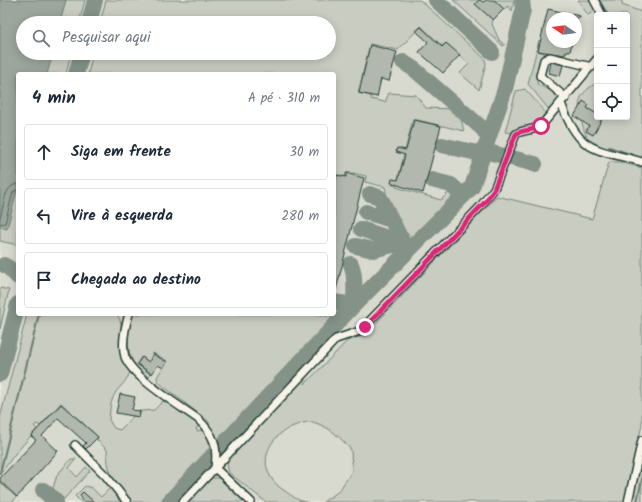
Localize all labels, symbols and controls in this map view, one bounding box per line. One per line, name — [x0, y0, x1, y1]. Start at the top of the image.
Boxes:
north arrow — [546, 12, 582, 48]
map controls — [594, 12, 630, 120]
button: + — [594, 12, 630, 48]
search box — [16, 16, 336, 60]
text: Pesquisar aqui — [62, 26, 151, 50]
icon: search — [30, 27, 52, 49]
button: − — [594, 48, 630, 84]
button: locate — [594, 84, 630, 120]
text: 4 min — [32, 85, 76, 112]
text: A pé · 310 m — [248, 88, 320, 109]
route start — [532, 117, 550, 135]
text: Siga em frente — [71, 140, 171, 164]
icon: ahead — [33, 141, 55, 163]
text: 30 m — [290, 142, 319, 163]
text: Vire à esquerda — [71, 204, 173, 228]
icon: left — [33, 205, 55, 227]
text: 280 m — [282, 206, 319, 227]
text: Chegada ao destino — [71, 268, 201, 292]
icon: arrive — [33, 269, 55, 291]
route end — [356, 318, 374, 336]

